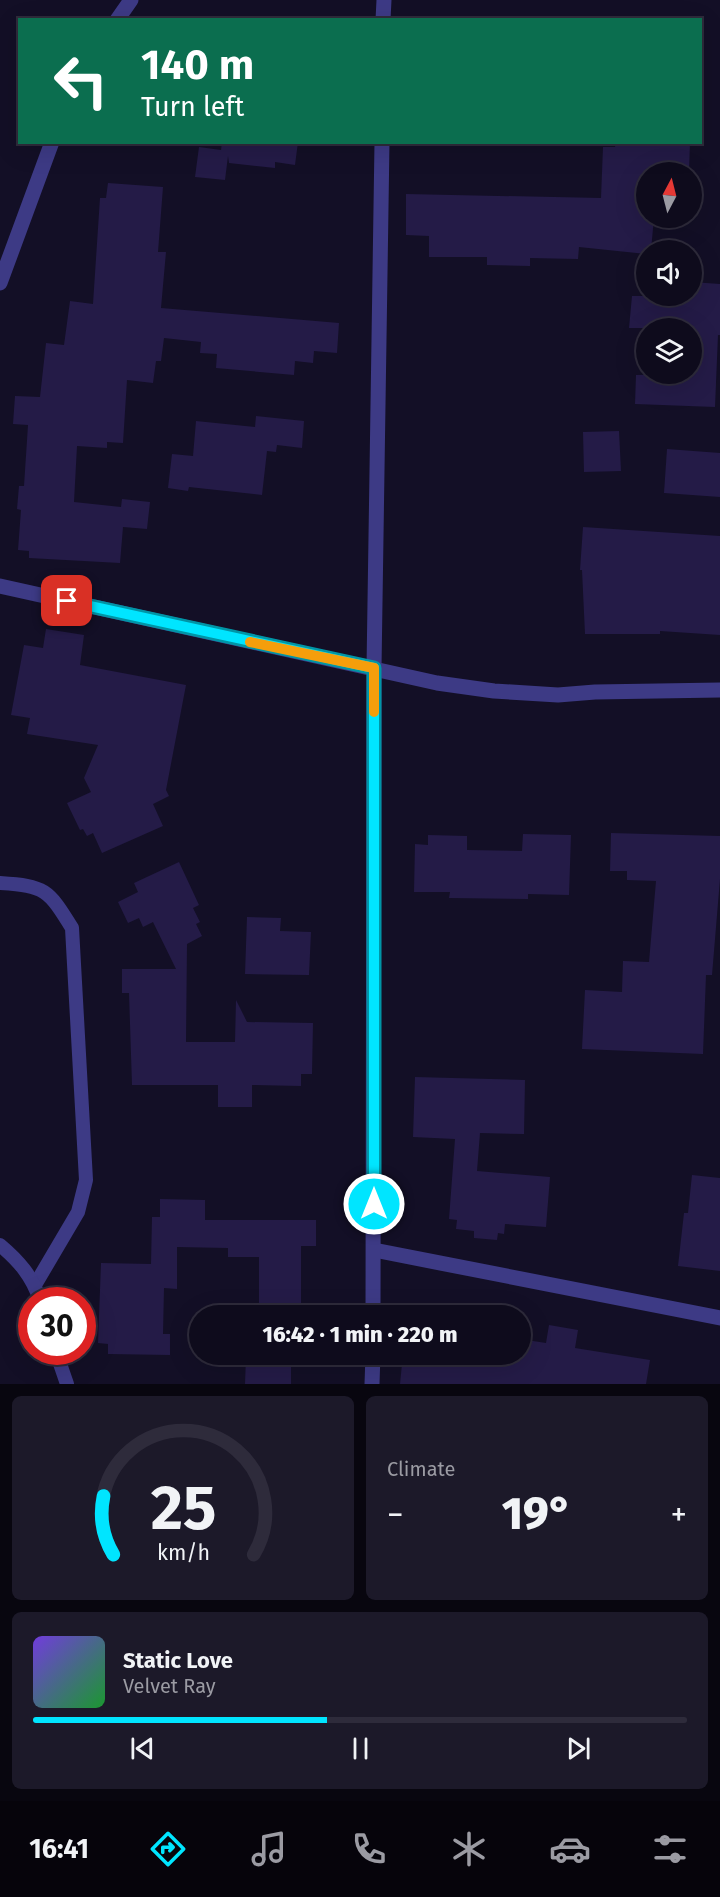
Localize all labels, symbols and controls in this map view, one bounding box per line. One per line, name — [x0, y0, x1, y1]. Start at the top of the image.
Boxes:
text: 140 m — [141, 40, 254, 90]
icon: left — [42, 42, 120, 120]
text: Turn left — [141, 91, 244, 123]
north arrow — [636, 162, 702, 228]
map controls — [636, 162, 702, 384]
button: sound — [636, 240, 702, 306]
button: layers — [636, 318, 702, 384]
pin — [41, 575, 92, 626]
icon: arrive — [50, 584, 83, 617]
position arrow — [342, 1172, 406, 1236]
speed limit sign: 30 — [18, 1287, 96, 1365]
text: 16:42 · 1 min · 220 m — [263, 1321, 457, 1348]
text: Climate — [387, 1457, 455, 1481]
text: 25 — [150, 1471, 216, 1546]
text: 19° — [502, 1487, 572, 1541]
text: − — [387, 1495, 404, 1535]
text: + — [671, 1495, 687, 1535]
text: km/h — [156, 1540, 210, 1566]
text: Static Love — [123, 1647, 233, 1674]
text: Velvet Ray — [123, 1674, 216, 1698]
icon: previous — [126, 1732, 159, 1765]
icon: pause — [344, 1732, 377, 1765]
icon: next — [562, 1732, 595, 1765]
icon: directions — [147, 1828, 189, 1870]
icon: music — [248, 1828, 290, 1870]
icon: phone — [348, 1828, 390, 1870]
icon: climate — [448, 1828, 490, 1870]
icon: car — [549, 1828, 591, 1870]
icon: filters — [649, 1828, 691, 1870]
text: 16:41 — [29, 1833, 89, 1865]

